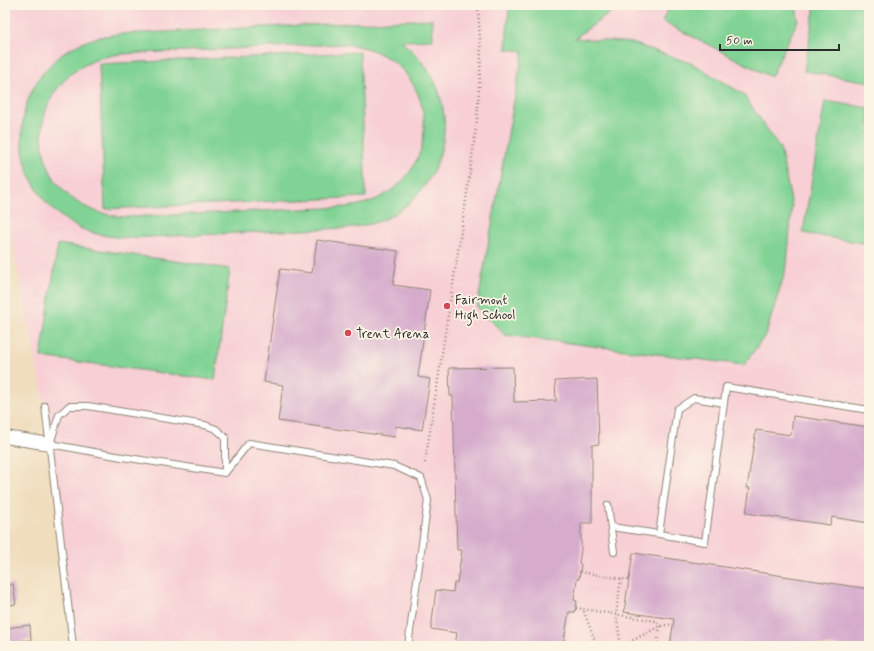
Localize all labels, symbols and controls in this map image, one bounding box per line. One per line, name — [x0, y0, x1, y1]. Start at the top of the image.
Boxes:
scale bar — [720, 26, 839, 52]
text: 50 m — [726, 33, 753, 49]
place label: Fairmont High School — [455, 292, 516, 326]
marker: Fairmont High School — [442, 301, 452, 311]
place label: Trent Arena — [356, 326, 430, 343]
marker: Trent Arena — [343, 328, 353, 338]

